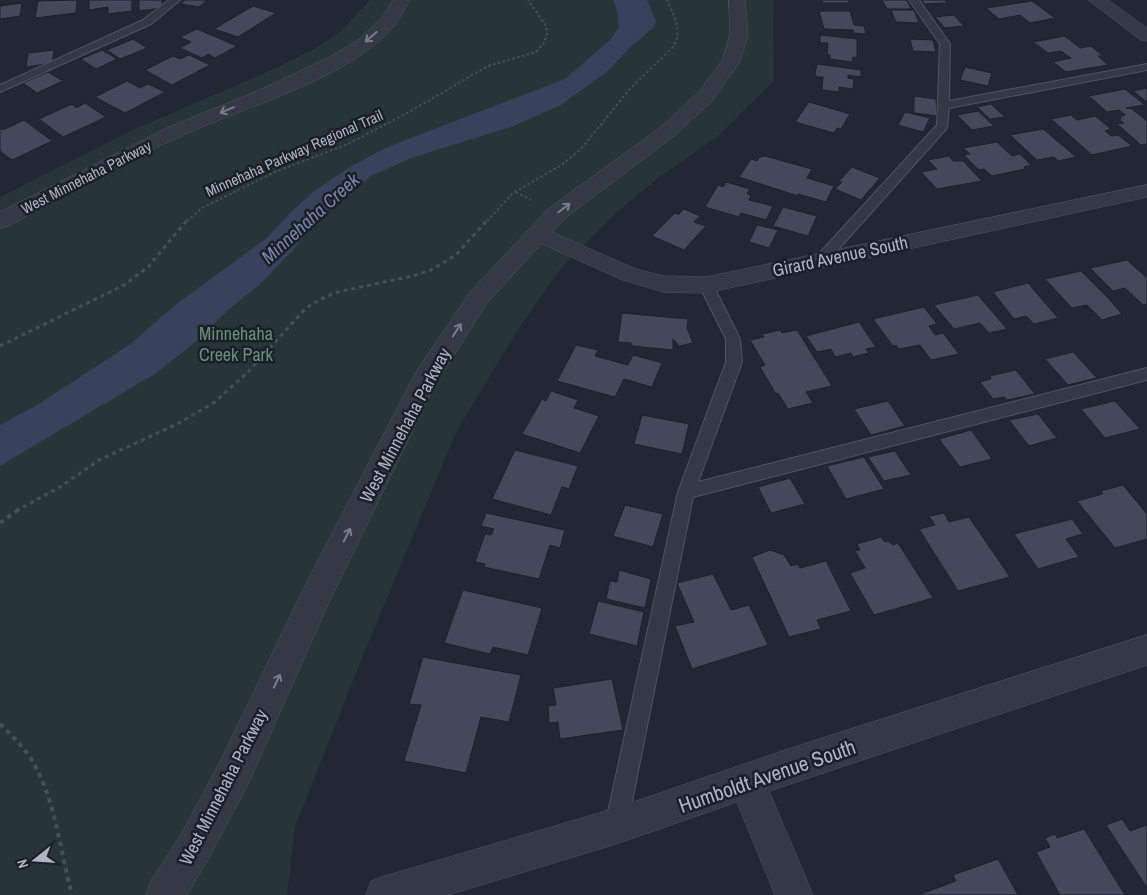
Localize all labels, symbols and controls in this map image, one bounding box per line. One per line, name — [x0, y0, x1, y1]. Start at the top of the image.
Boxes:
one-way arrow — [364, 31, 377, 43]
street label: Minnehaha Parkway Regional Trail — [202, 104, 386, 202]
one-way arrow — [220, 106, 235, 116]
street label: West Minnehaha Parkway — [17, 135, 155, 219]
water label: Minnehaha Creek — [255, 166, 366, 269]
one-way arrow — [557, 203, 570, 214]
street label: Girard Avenue South — [770, 229, 910, 283]
park label: Minnehaha Creek Park — [199, 321, 274, 367]
one-way arrow — [452, 324, 462, 338]
street label: West Minnehaha Parkway — [354, 343, 457, 507]
one-way arrow — [343, 528, 352, 543]
one-way arrow — [272, 674, 282, 689]
street label: West Minnehaha Parkway — [173, 704, 273, 869]
street label: Humboldt Avenue South — [675, 732, 859, 820]
north arrow — [10, 835, 60, 885]
text: N — [13, 857, 32, 870]

